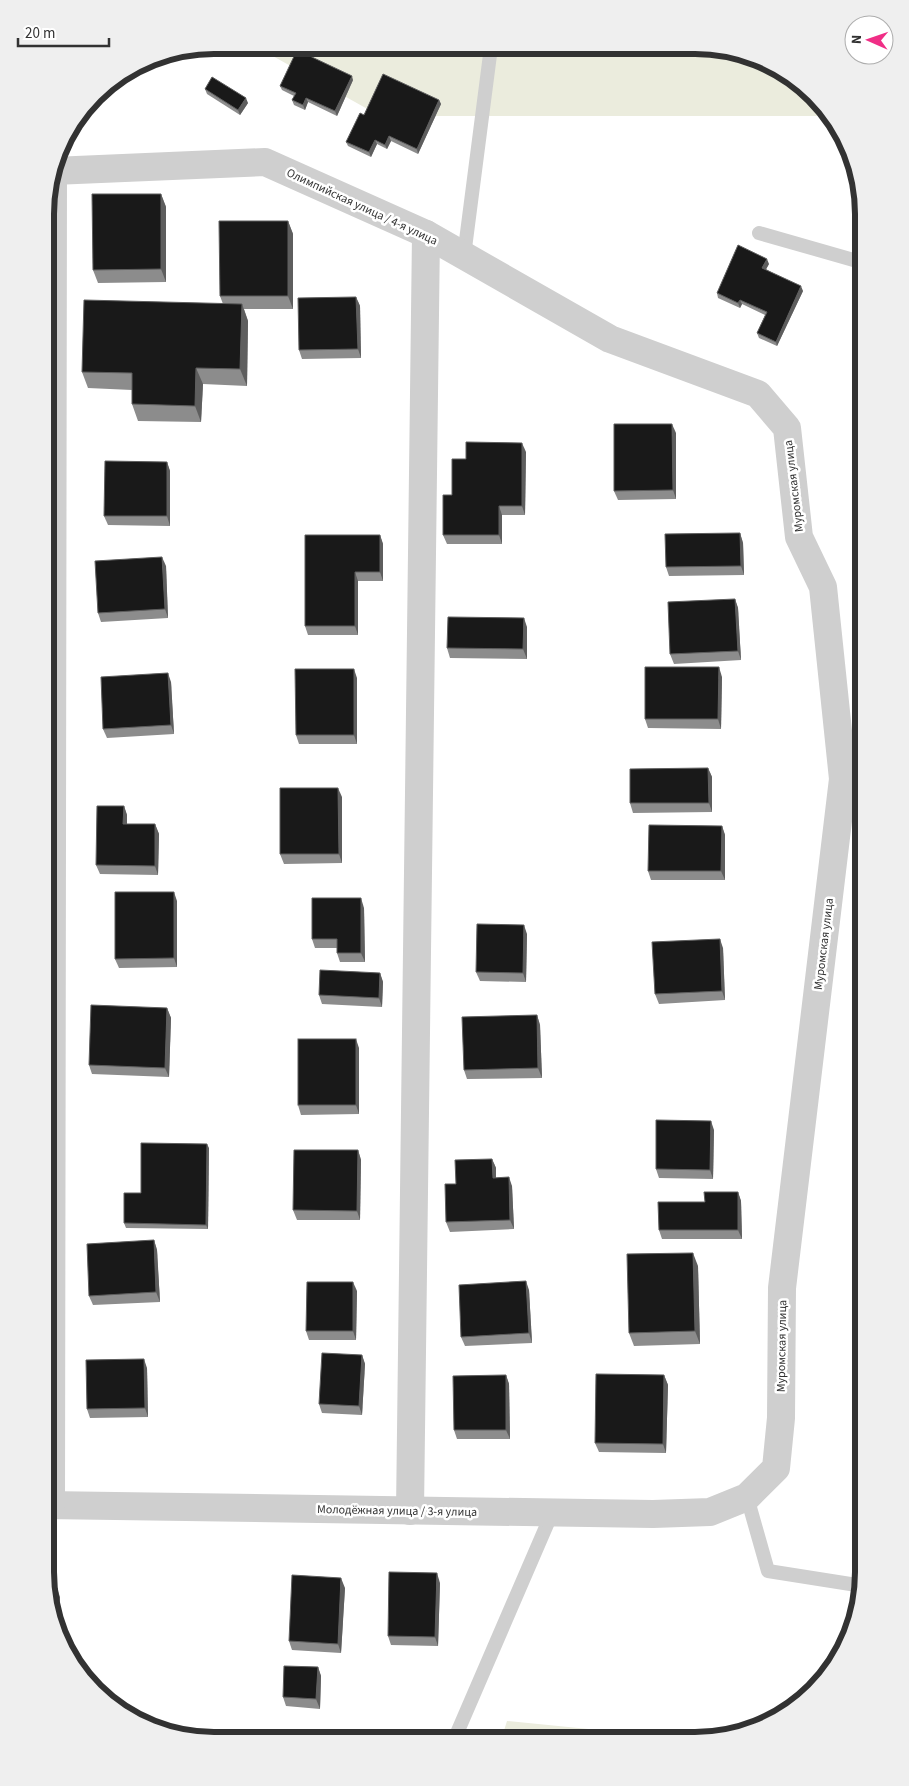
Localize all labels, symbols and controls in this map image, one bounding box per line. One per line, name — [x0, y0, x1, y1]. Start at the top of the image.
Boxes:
scale bar — [18, 15, 109, 47]
north arrow — [844, 15, 894, 65]
text: 20 m — [25, 23, 55, 44]
text: N — [847, 35, 867, 45]
street label: Олимпийская улица / 4-я улица — [284, 164, 440, 250]
street label: Муромская улица — [780, 439, 808, 533]
street label: Муромская улица — [810, 897, 838, 991]
street label: Муромская улица — [773, 1300, 791, 1392]
street label: Молодёжная улица / 3-я улица — [317, 1501, 477, 1521]

